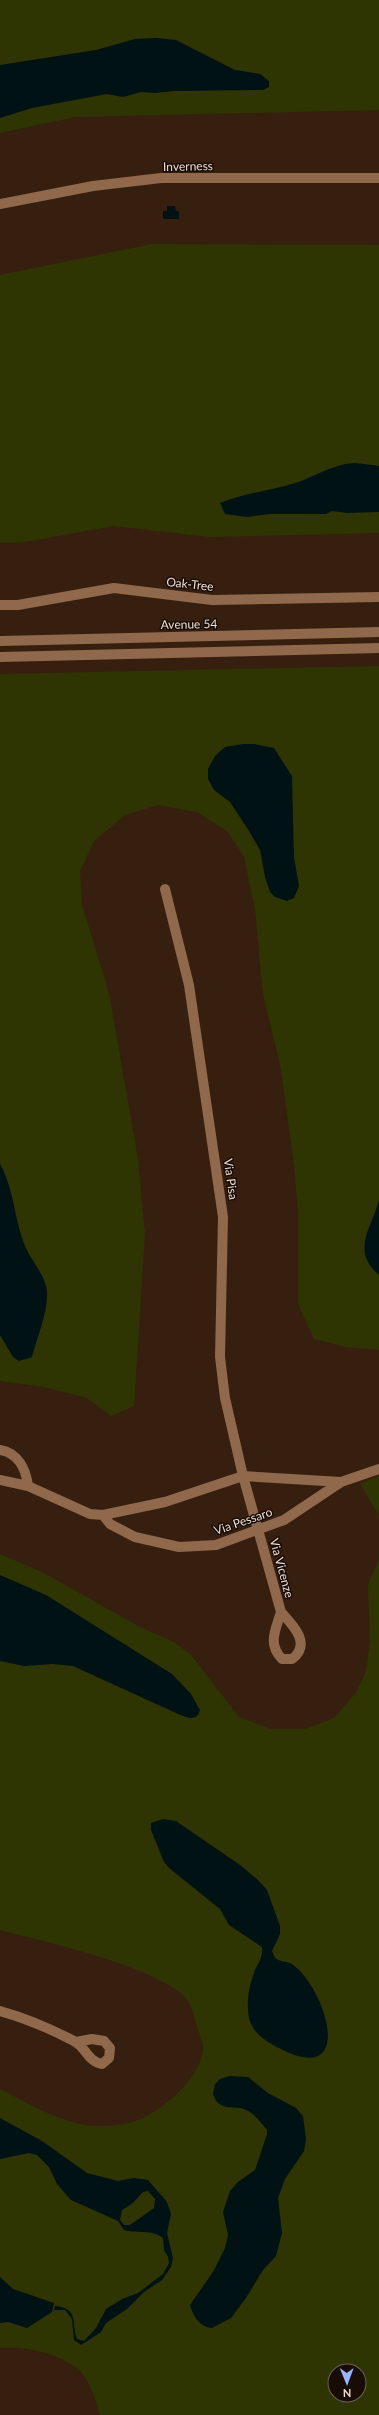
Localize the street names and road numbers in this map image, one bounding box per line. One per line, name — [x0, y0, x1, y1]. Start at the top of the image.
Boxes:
street label: Inverness — [163, 158, 213, 174]
street label: Oak-Tree — [166, 574, 214, 594]
street label: Avenue 54 — [161, 616, 218, 632]
street label: Via Pisa — [221, 1158, 241, 1200]
street label: Via Pessaro — [212, 1504, 274, 1538]
street label: Via Vicenze — [267, 1537, 297, 1599]

